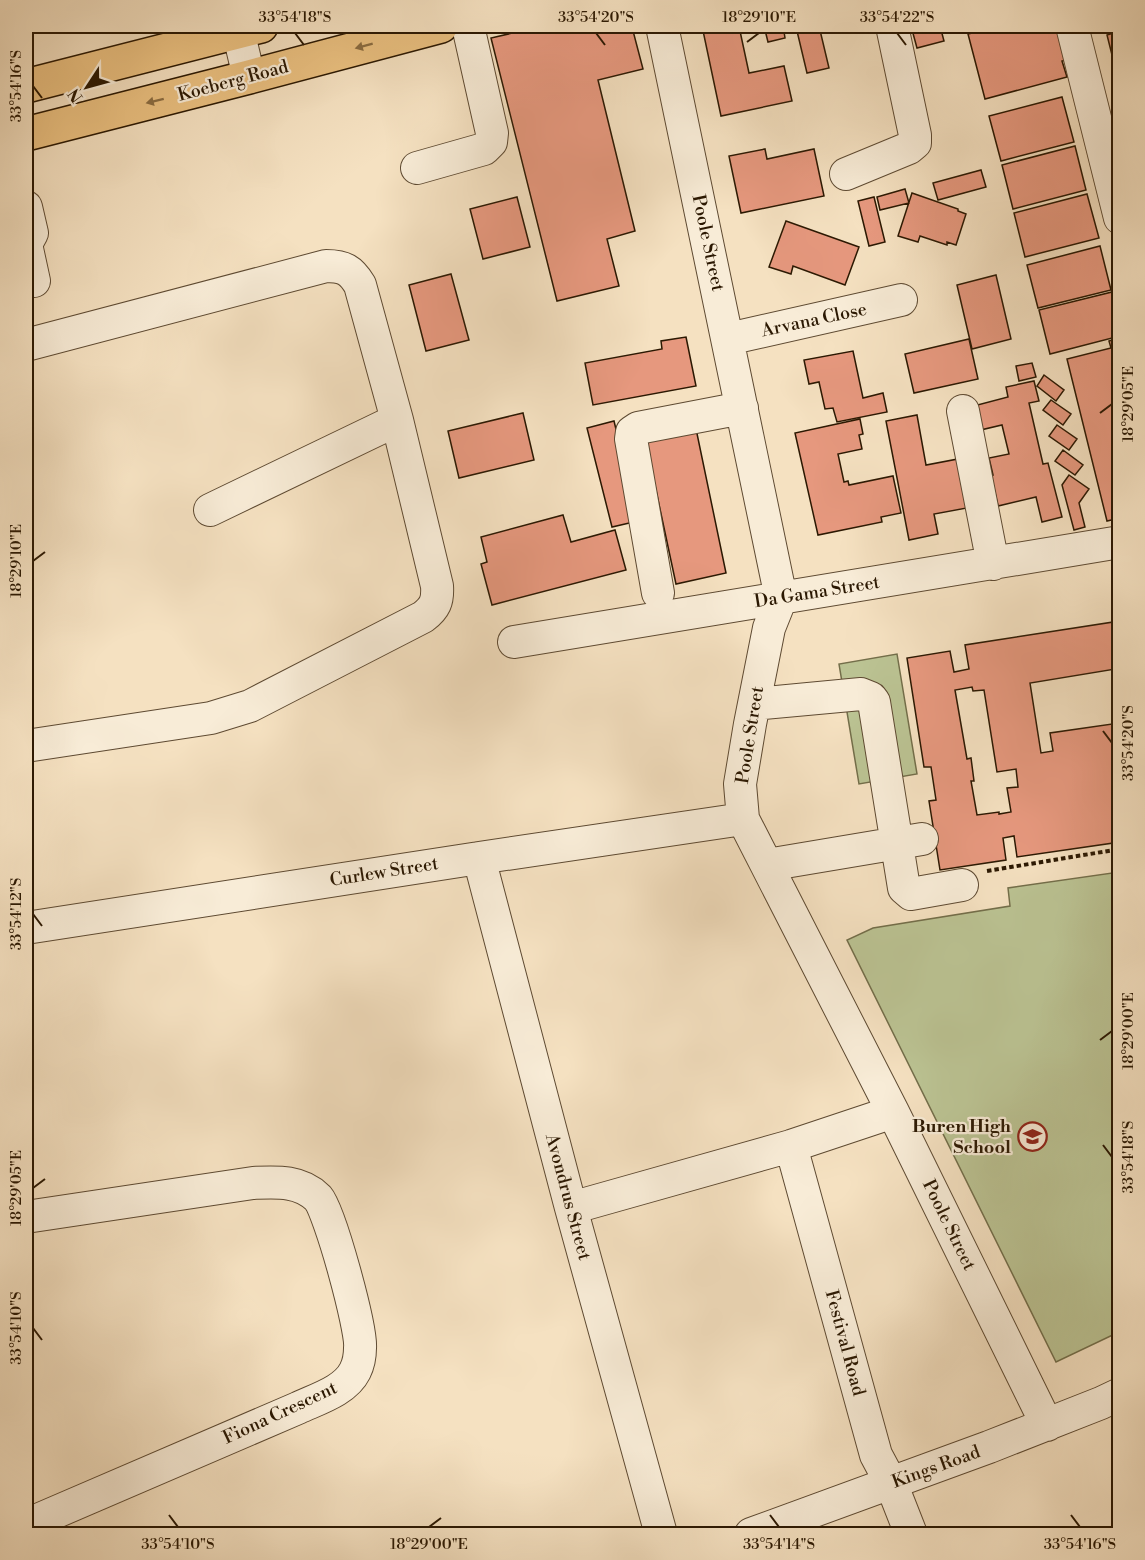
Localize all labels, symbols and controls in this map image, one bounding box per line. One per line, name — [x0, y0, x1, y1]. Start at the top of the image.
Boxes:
text: 33°54'18"S — [259, 8, 331, 27]
text: 33°54'20"S — [558, 8, 634, 27]
text: 18°29'10"E — [722, 8, 796, 27]
text: 33°54'22"S — [860, 8, 934, 27]
one-way arrow — [355, 42, 373, 52]
text: 33°54'16"S — [7, 50, 26, 122]
street label: Koeberg Road — [175, 55, 292, 107]
north arrow — [57, 57, 117, 117]
text: N — [64, 84, 87, 106]
one-way arrow — [146, 97, 164, 107]
street label: Poole Street — [687, 193, 730, 294]
street label: Arvana Close — [758, 298, 869, 343]
text: 18°29'05"E — [1119, 366, 1138, 442]
text: 18°29'10"E — [7, 524, 26, 598]
street label: Da Gama Street — [753, 571, 882, 613]
street label: Poole Street — [731, 684, 769, 785]
text: 33°54'20"S — [1119, 705, 1138, 781]
street label: Curlew Street — [328, 852, 440, 892]
text: 33°54'12"S — [7, 878, 26, 950]
text: 18°29'00"E — [1119, 992, 1138, 1070]
place label: Buren High School — [912, 1115, 1011, 1159]
school or university icon: Buren High School — [1016, 1120, 1048, 1152]
text: 33°54'18"S — [1119, 1121, 1138, 1193]
street label: Avondrus Street — [540, 1130, 596, 1263]
text: 18°29'05"E — [7, 1150, 26, 1226]
street label: Poole Street — [917, 1176, 981, 1275]
street label: Festival Road — [820, 1287, 870, 1399]
text: 33°54'10"S — [7, 1291, 26, 1365]
street label: Fiona Crescent — [219, 1376, 341, 1450]
street label: Kings Road — [889, 1440, 984, 1494]
text: 33°54'10"S — [141, 1535, 215, 1554]
text: 18°29'00"E — [390, 1535, 468, 1554]
text: 33°54'14"S — [743, 1535, 815, 1554]
text: 33°54'16"S — [1044, 1535, 1116, 1554]

